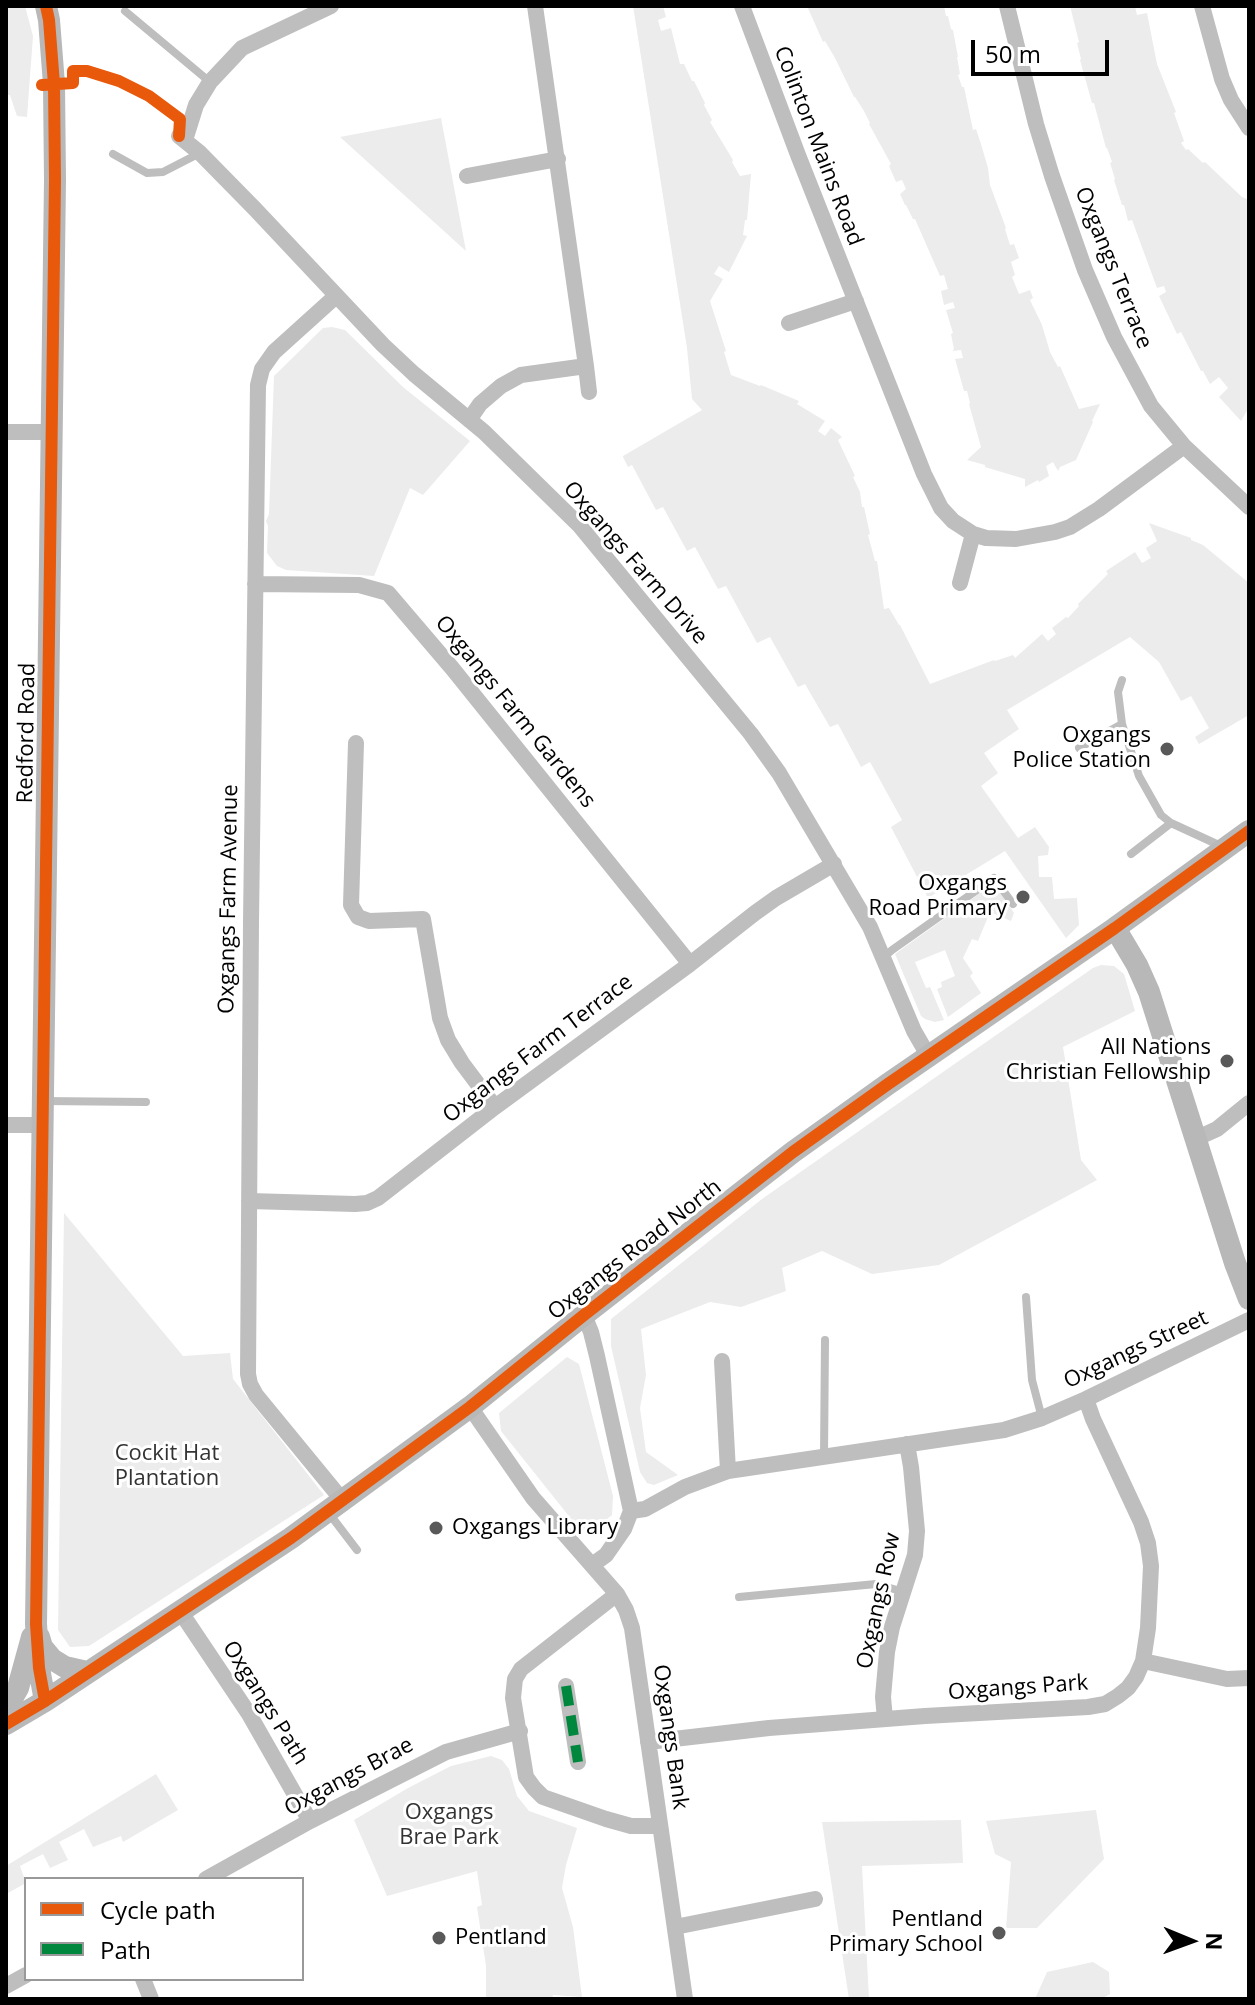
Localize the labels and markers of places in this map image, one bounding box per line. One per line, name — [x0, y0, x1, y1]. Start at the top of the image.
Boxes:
place label: Oxgangs Police Station — [1013, 723, 1151, 774]
marker: Oxgangs Police Station — [1158, 740, 1176, 758]
place label: Oxgangs Road Primary — [868, 871, 1007, 922]
marker: Oxgangs Road Primary — [1014, 888, 1032, 906]
place label: All Nations Christian Fellowship — [1006, 1035, 1211, 1086]
marker: All Nations Christian Fellowship — [1218, 1052, 1236, 1070]
place label: Oxgangs Library — [452, 1515, 618, 1541]
marker: Oxgangs Library — [427, 1519, 445, 1537]
place label: Pentland Primary School — [829, 1907, 983, 1958]
marker: Pentland Primary School — [990, 1924, 1008, 1942]
place label: Pentland — [455, 1925, 547, 1951]
marker: Pentland — [430, 1929, 448, 1947]

